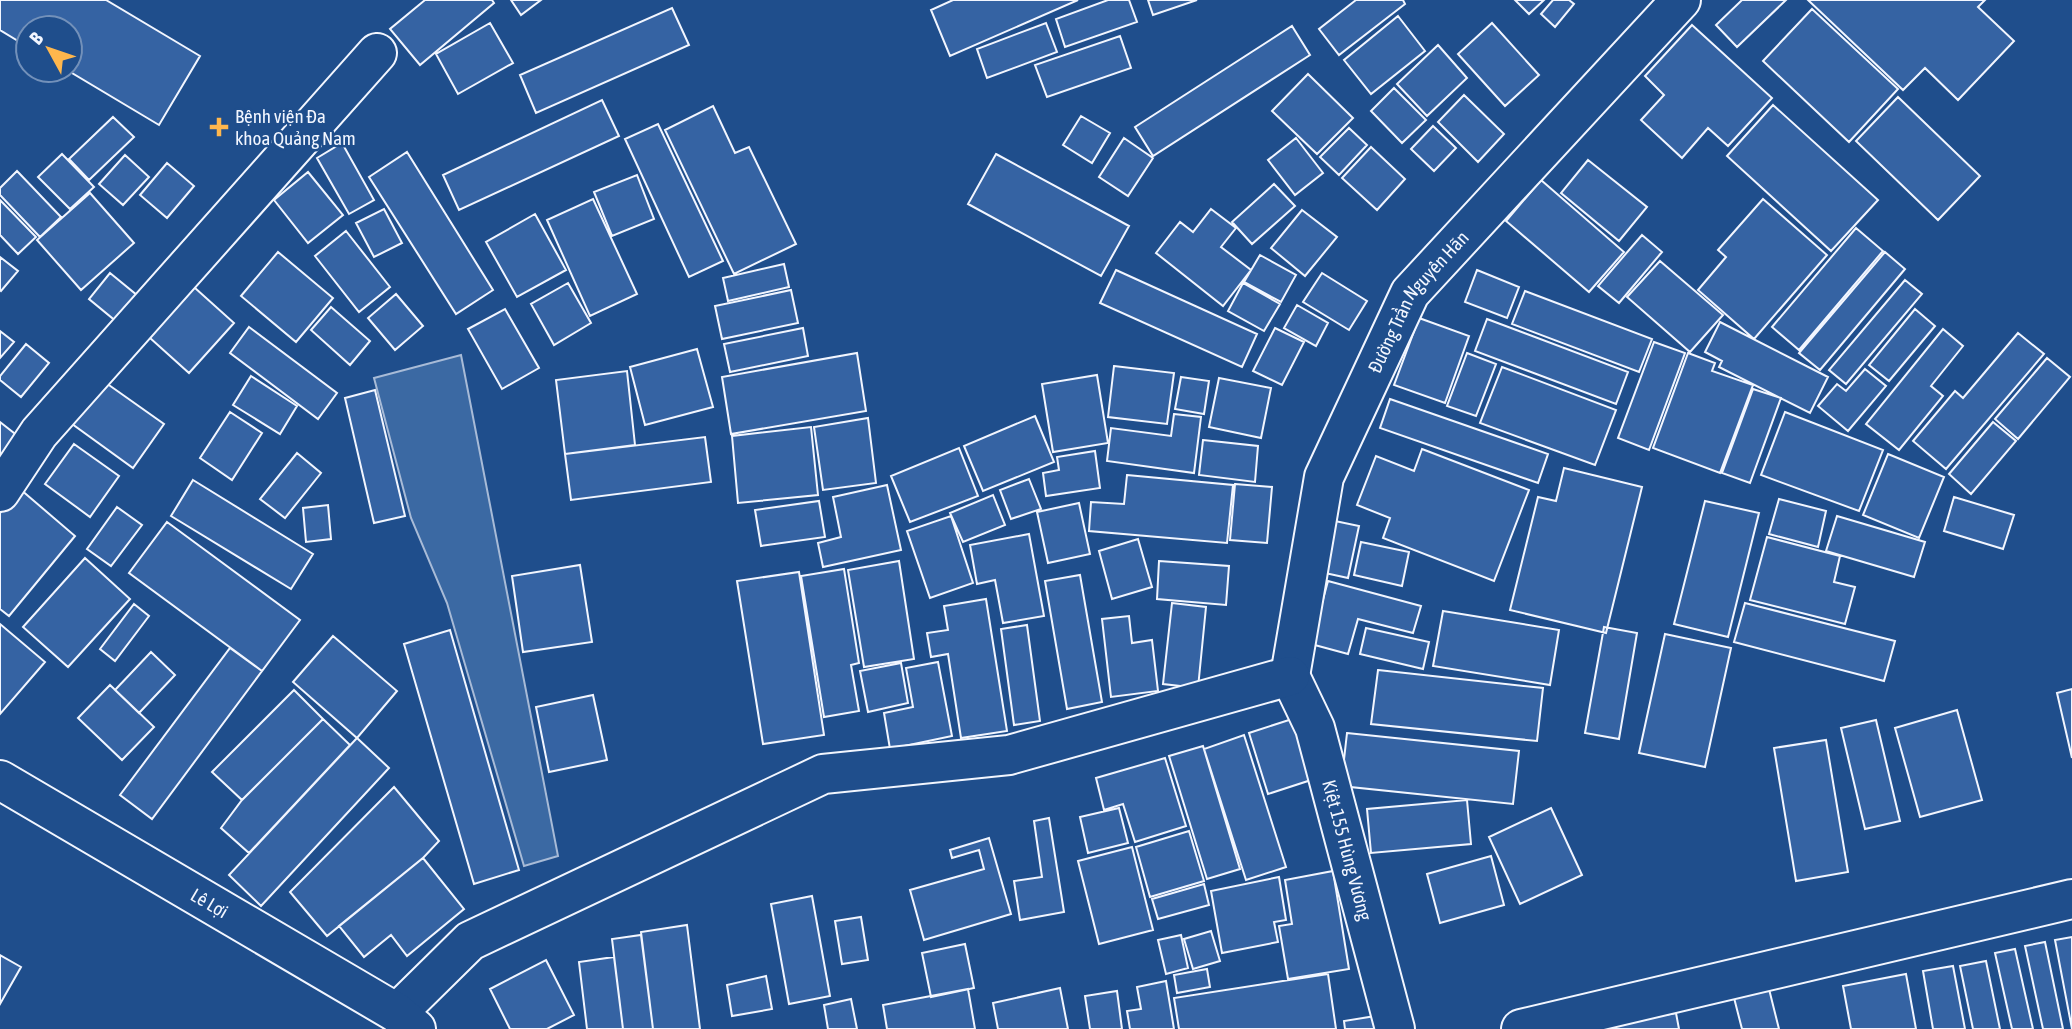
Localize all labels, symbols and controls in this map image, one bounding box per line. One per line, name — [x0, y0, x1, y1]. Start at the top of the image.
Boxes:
north arrow — [14, 14, 84, 84]
text: B — [25, 28, 47, 49]
place label: Bệnh viện Đa khoa Quảng Nam — [235, 105, 356, 149]
marker: Bệnh viện Đa khoa Quảng Nam — [209, 117, 229, 137]
street label: Đường Trần Nguyên Hãn — [1363, 226, 1473, 376]
street label: Kiệt 155 Hùng Vương — [1318, 777, 1377, 924]
street label: Lê Lợi — [187, 884, 232, 922]

